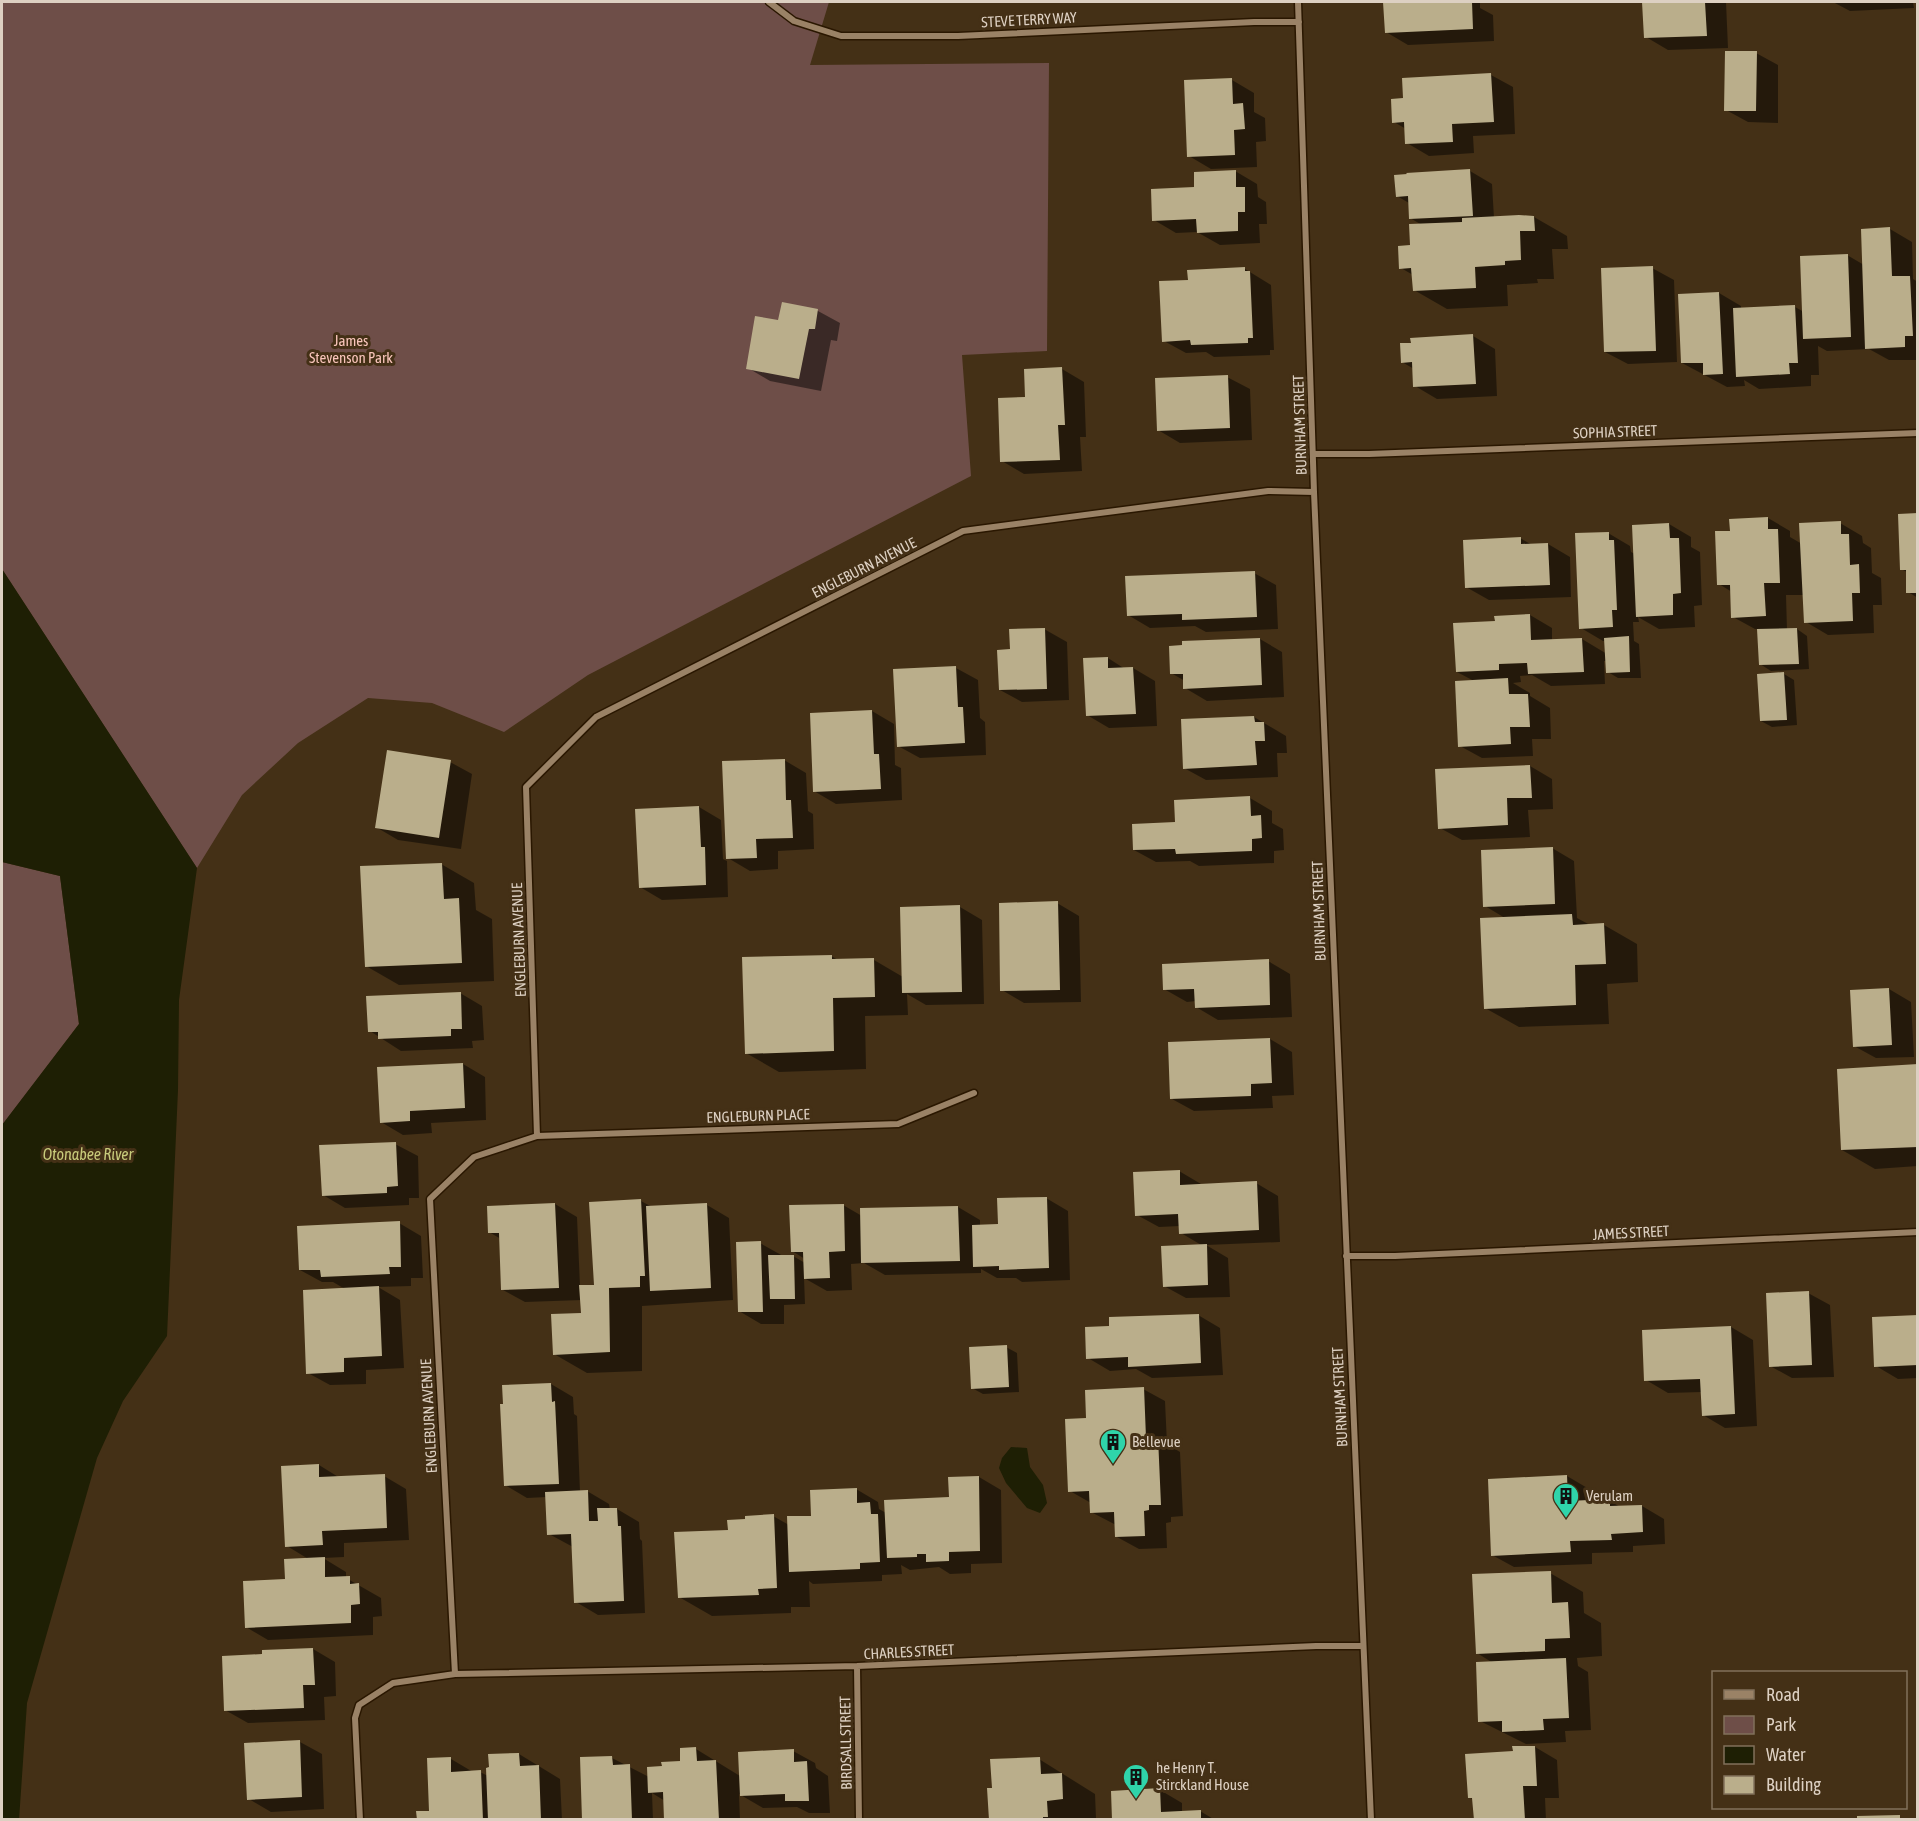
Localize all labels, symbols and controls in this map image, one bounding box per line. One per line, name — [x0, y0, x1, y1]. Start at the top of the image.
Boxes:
street label: STEVE TERRY WAY — [981, 8, 1077, 30]
park label: James Stevenson Park — [309, 332, 393, 366]
street label: BURNHAM STREET — [1289, 374, 1310, 475]
street label: SOPHIA STREET — [1573, 422, 1658, 441]
street label: ENGLEBURN AVENUE — [809, 534, 919, 601]
street label: BURNHAM STREET — [1308, 860, 1329, 961]
street label: ENGLEBURN AVENUE — [508, 882, 529, 998]
street label: ENGLEBURN PLACE — [706, 1105, 811, 1126]
water label: Otonabee River — [43, 1145, 135, 1163]
street label: JAMES STREET — [1592, 1222, 1670, 1243]
street label: BURNHAM STREET — [1328, 1346, 1351, 1448]
street label: ENGLEBURN AVENUE — [417, 1358, 440, 1474]
building icon: Bellevue — [1098, 1427, 1128, 1465]
place label: Bellevue — [1132, 1433, 1181, 1450]
building icon: Verulam — [1551, 1481, 1581, 1519]
place label: Verulam — [1586, 1487, 1633, 1504]
street label: CHARLES STREET — [863, 1641, 955, 1662]
legend — [1712, 1671, 1907, 1809]
text: Road — [1766, 1684, 1800, 1705]
street label: BIRDSALL STREET — [836, 1696, 855, 1790]
text: Park — [1766, 1714, 1796, 1735]
text: Water — [1766, 1744, 1806, 1765]
place label: he Henry T. Stirckland House — [1156, 1759, 1249, 1793]
building icon: he Henry T. Stirckland House — [1121, 1762, 1151, 1800]
text: Building — [1766, 1774, 1821, 1795]

